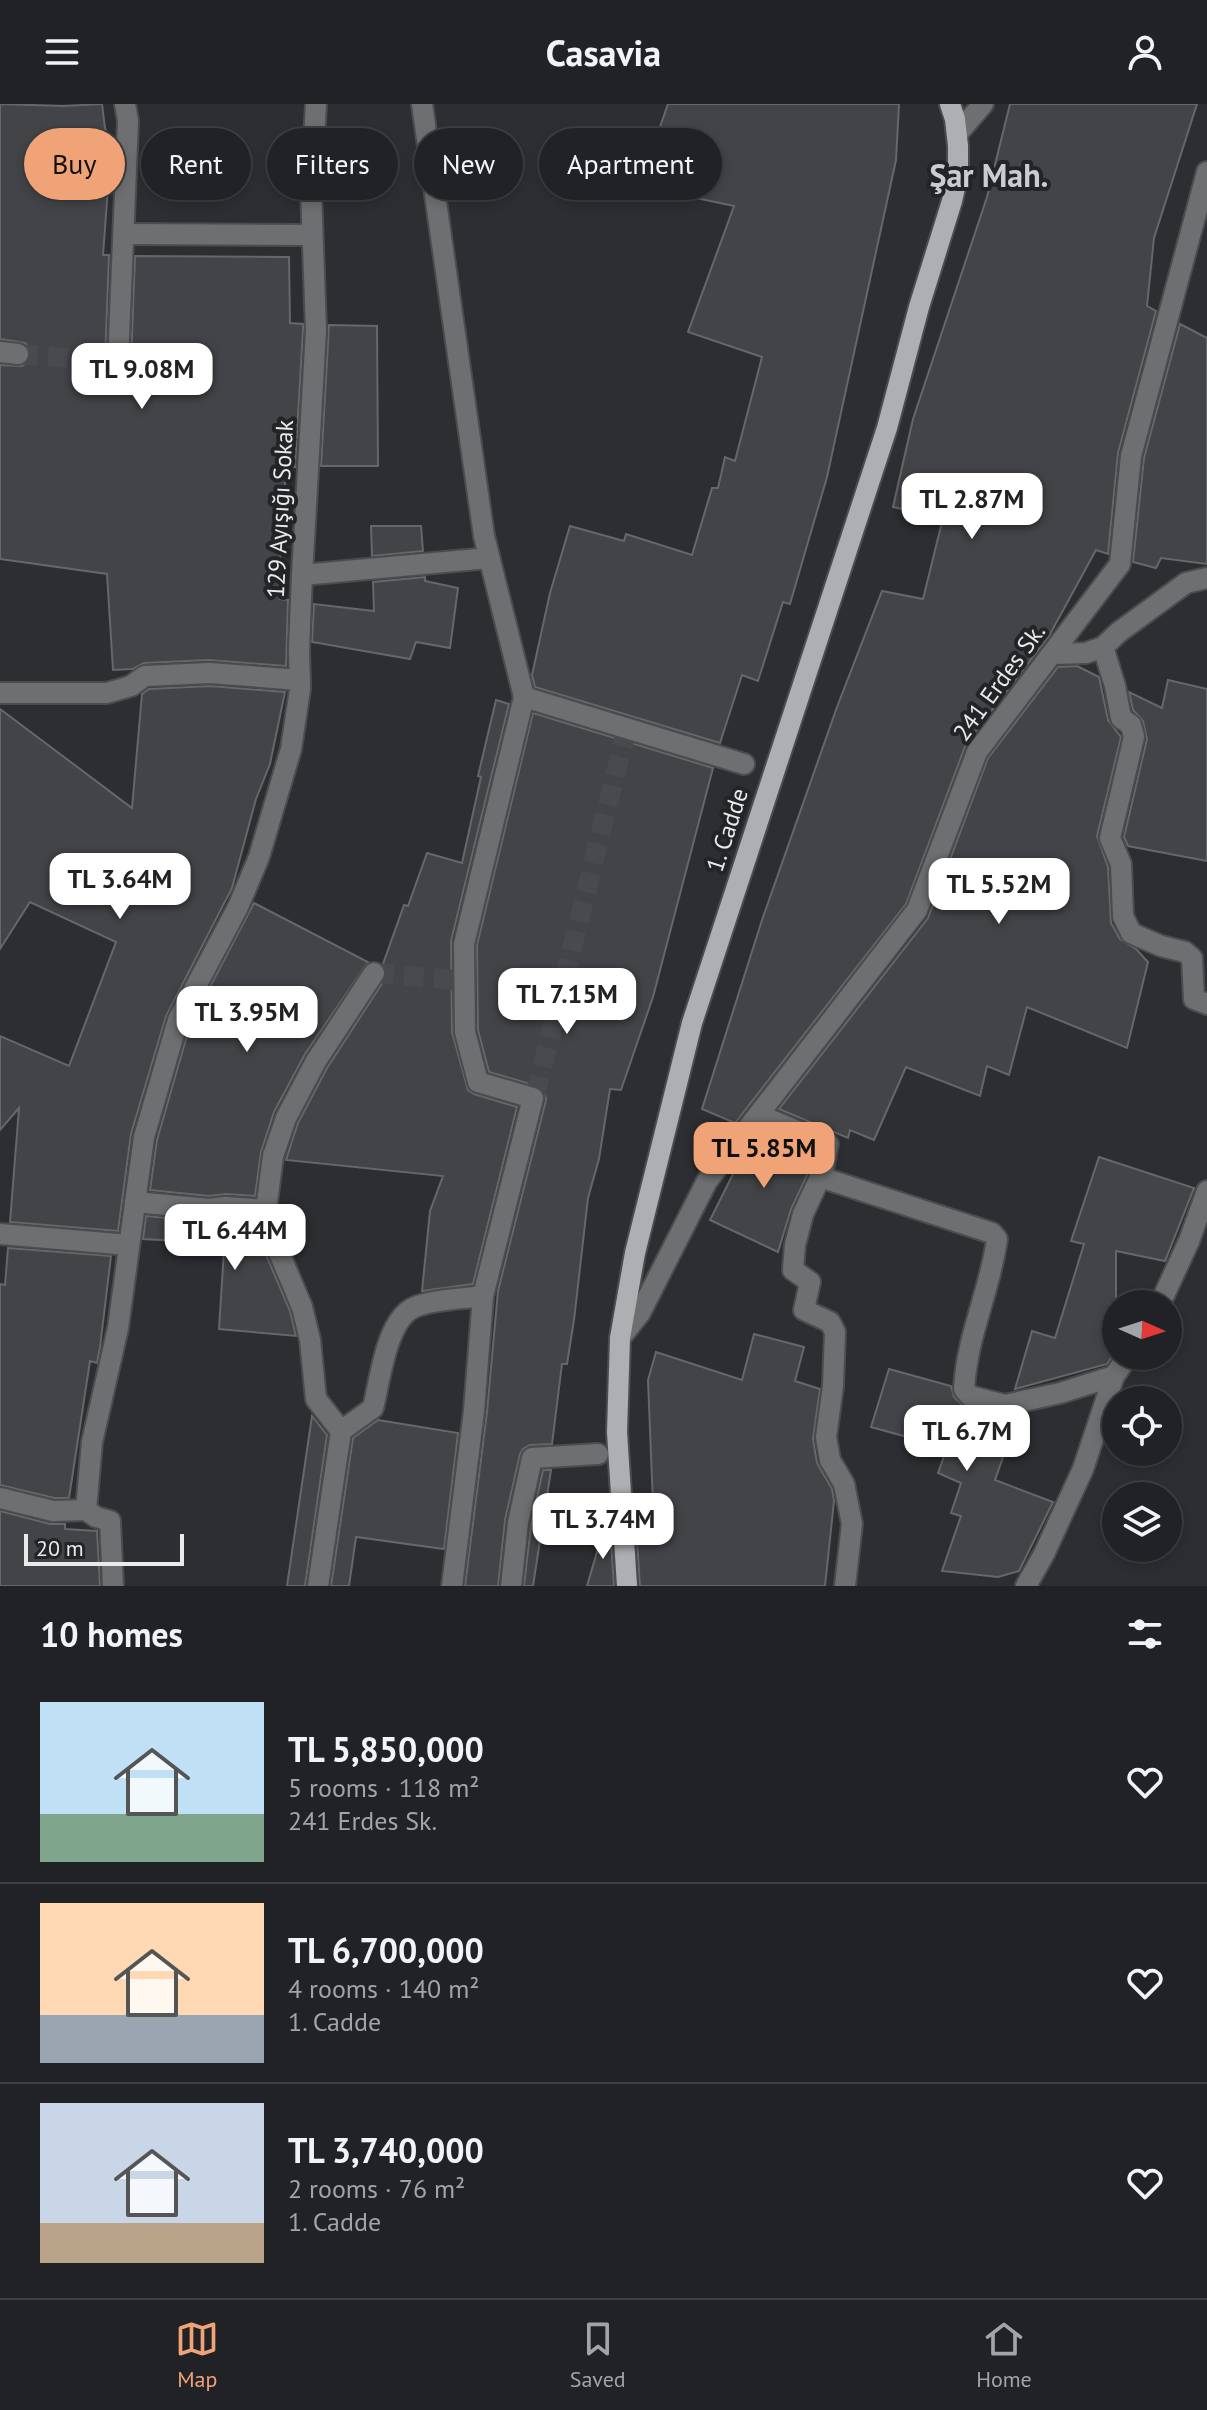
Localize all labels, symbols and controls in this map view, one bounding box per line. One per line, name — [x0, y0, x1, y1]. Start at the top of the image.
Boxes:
text: Casavia — [546, 29, 661, 76]
icon: menu — [40, 30, 84, 74]
icon: person — [1123, 30, 1167, 74]
chip: Buy — [24, 128, 125, 200]
chip: Rent — [141, 128, 251, 200]
chip: Filters — [267, 128, 398, 200]
chip: New — [414, 128, 523, 200]
chip: Apartment — [539, 128, 722, 200]
district label: Şar Mah. — [930, 154, 1048, 196]
pin: TL 9.08M — [59, 343, 225, 411]
text: TL 9.08M — [90, 352, 194, 385]
street label: 129 Ayışığı Sokak — [260, 419, 300, 599]
pin: TL 2.87M — [889, 473, 1055, 541]
text: TL 2.87M — [920, 482, 1024, 515]
street label: 241 Erdes Sk. — [946, 617, 1052, 747]
street label: 1. Cadde — [699, 784, 755, 876]
pin: TL 3.64M — [37, 853, 203, 921]
pin: TL 5.52M — [916, 858, 1082, 926]
text: TL 3.64M — [68, 862, 172, 895]
text: TL 5.52M — [947, 867, 1051, 900]
pin: TL 7.15M — [484, 968, 650, 1036]
text: TL 7.15M — [516, 977, 618, 1010]
pin: TL 3.95M — [164, 986, 330, 1054]
text: TL 3.95M — [195, 995, 299, 1028]
pin: TL 5.85M — [681, 1122, 847, 1190]
text: TL 5.85M — [712, 1131, 816, 1164]
pin: TL 6.44M — [152, 1204, 318, 1272]
text: TL 6.44M — [183, 1213, 287, 1246]
north arrow — [1102, 1290, 1182, 1370]
map controls — [1102, 1290, 1182, 1562]
button: locate — [1102, 1386, 1182, 1466]
pin: TL 6.7M — [893, 1405, 1041, 1473]
text: TL 6.7M — [922, 1414, 1012, 1447]
button: layers — [1102, 1482, 1182, 1562]
pin: TL 3.74M — [520, 1493, 686, 1561]
text: TL 3.74M — [551, 1502, 655, 1535]
scale bar — [24, 1530, 184, 1566]
text: 20 m — [36, 1534, 84, 1562]
text: 10 homes — [40, 1612, 183, 1656]
icon: filters — [1123, 1612, 1167, 1656]
text: TL 5,850,000 — [288, 1727, 484, 1771]
icon: home — [104, 1734, 200, 1830]
icon: heart — [1123, 1760, 1167, 1804]
text: 5 rooms · 118 m² — [288, 1771, 480, 1804]
text: 241 Erdes Sk. — [288, 1804, 437, 1837]
text: TL 6,700,000 — [288, 1928, 484, 1972]
icon: home — [104, 1935, 200, 2031]
icon: heart — [1123, 1961, 1167, 2005]
text: 4 rooms · 140 m² — [288, 1972, 480, 2005]
text: 1. Cadde — [288, 2005, 381, 2038]
text: TL 3,740,000 — [288, 2128, 484, 2172]
icon: home — [104, 2135, 200, 2231]
icon: heart — [1123, 2161, 1167, 2205]
text: 2 rooms · 76 m² — [288, 2172, 465, 2205]
text: 1. Cadde — [288, 2205, 381, 2238]
tab: Map — [175, 2317, 219, 2393]
tab: Saved — [570, 2317, 626, 2393]
tab: Home — [976, 2317, 1032, 2393]

